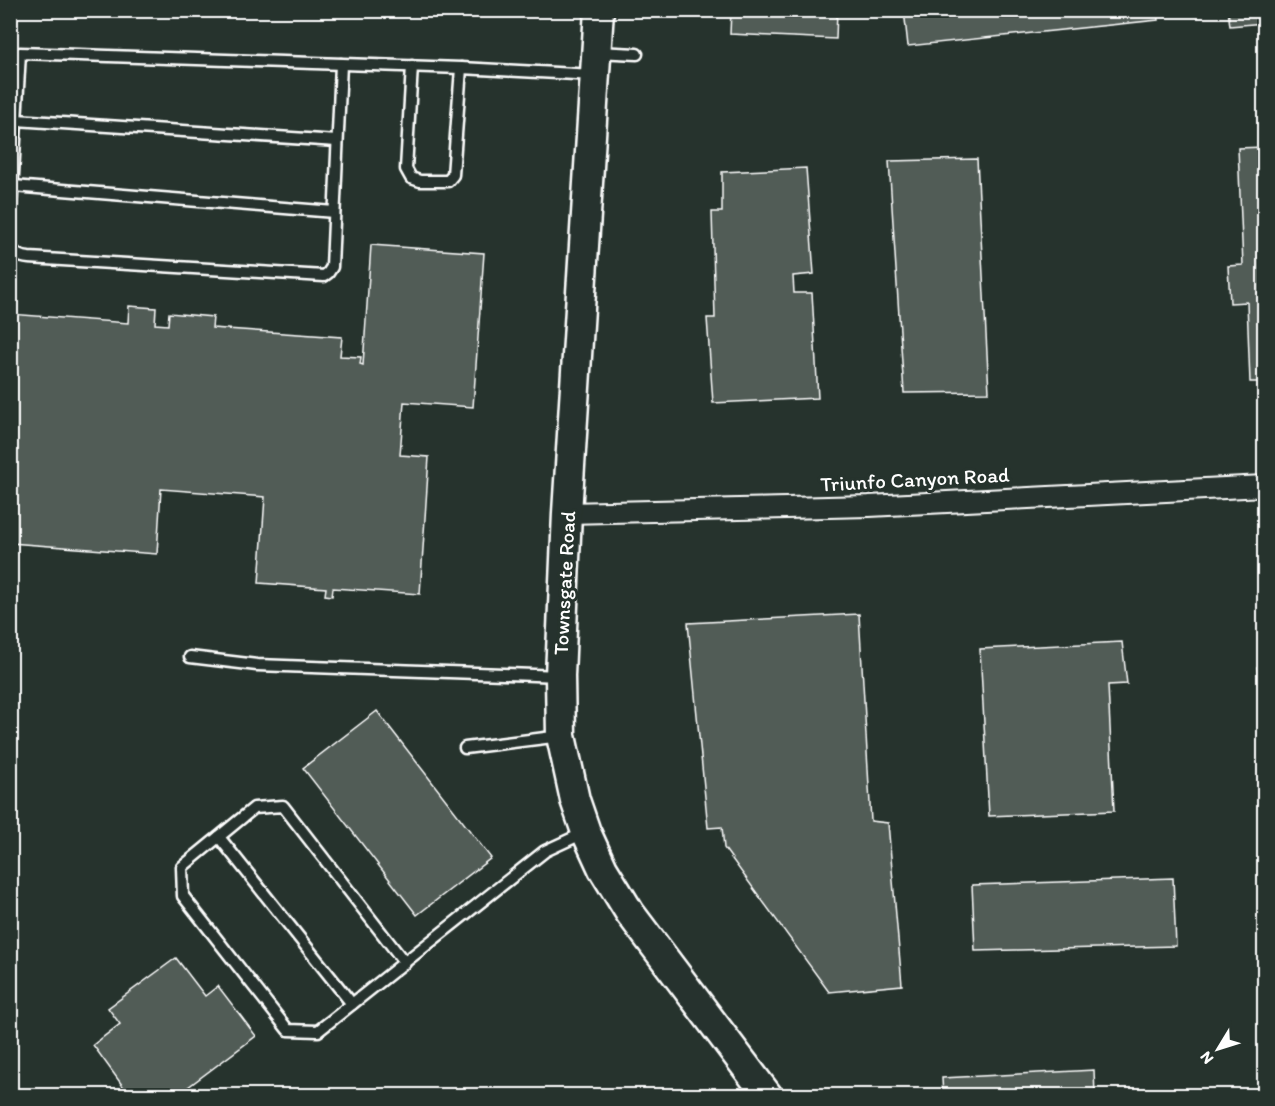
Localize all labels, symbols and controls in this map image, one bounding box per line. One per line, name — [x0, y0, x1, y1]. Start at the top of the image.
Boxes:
street label: Triunfo Canyon Road — [820, 462, 1011, 496]
street label: Townsgate Road — [548, 510, 580, 656]
north arrow — [1188, 1019, 1248, 1079]
text: N — [1196, 1048, 1217, 1068]

